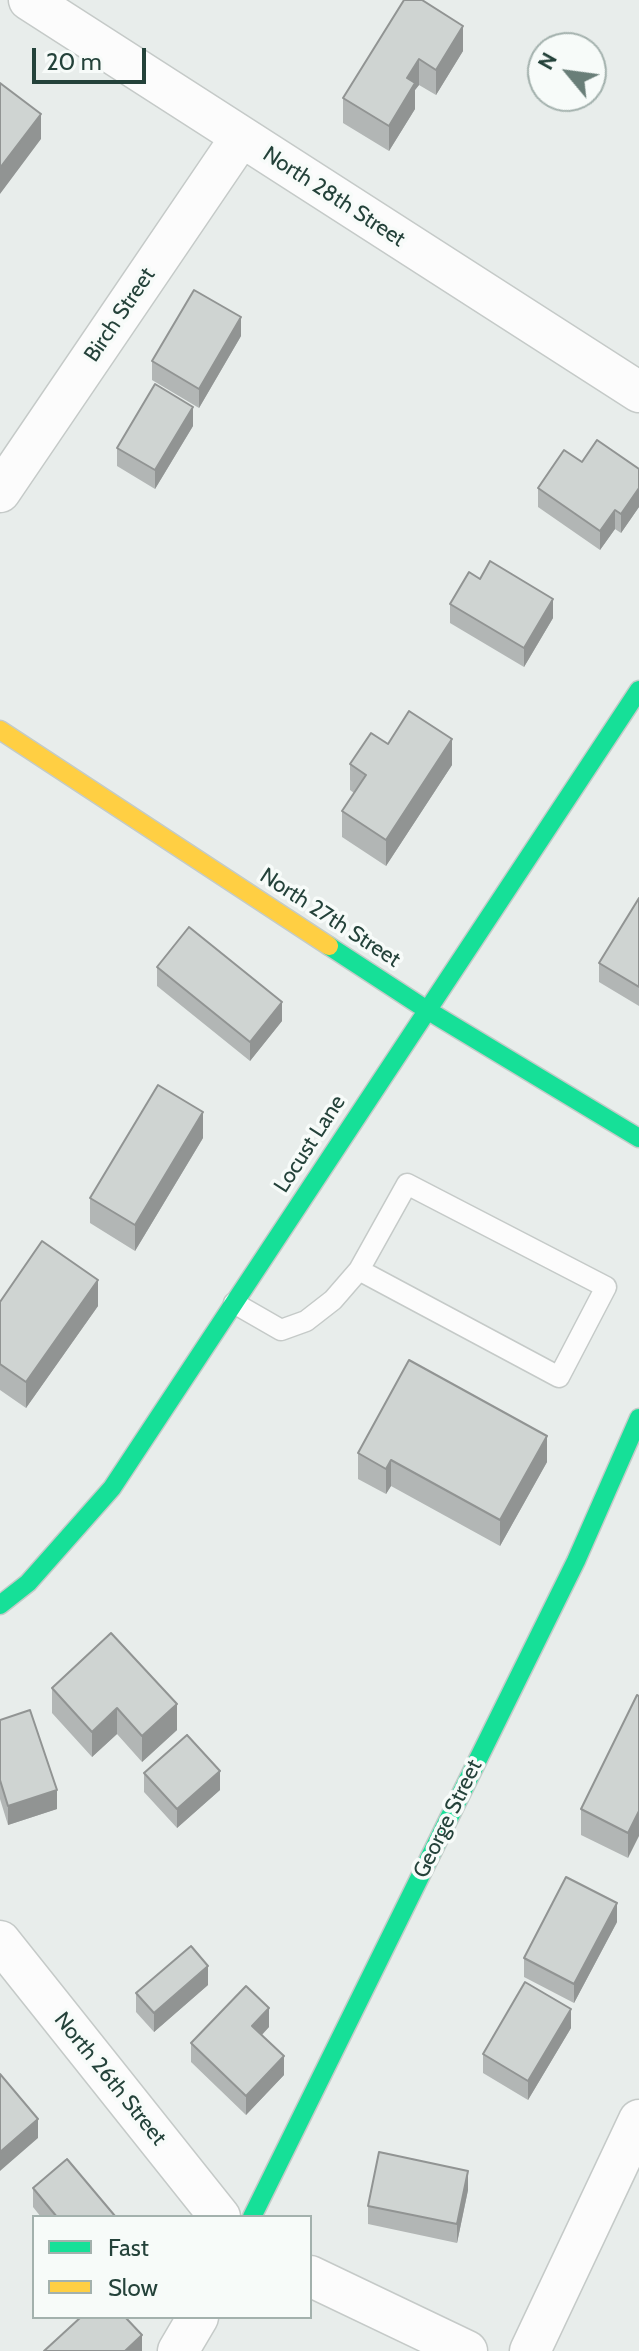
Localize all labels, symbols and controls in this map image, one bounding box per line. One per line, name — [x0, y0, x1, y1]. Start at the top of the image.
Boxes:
scale bar — [36, 32, 150, 82]
north arrow — [527, 32, 607, 112]
text: 20 m — [46, 47, 102, 76]
text: N — [532, 48, 563, 74]
street label: North 28th Street — [258, 141, 410, 253]
street label: Birch Street — [79, 263, 161, 367]
street label: North 27th Street — [255, 863, 405, 973]
street label: Locust Lane — [269, 1090, 351, 1198]
street label: George Street — [408, 1755, 488, 1883]
street label: North 26th Street — [48, 2007, 172, 2151]
legend — [32, 2215, 312, 2319]
text: Fast — [108, 2233, 149, 2262]
text: Slow — [108, 2273, 158, 2302]

